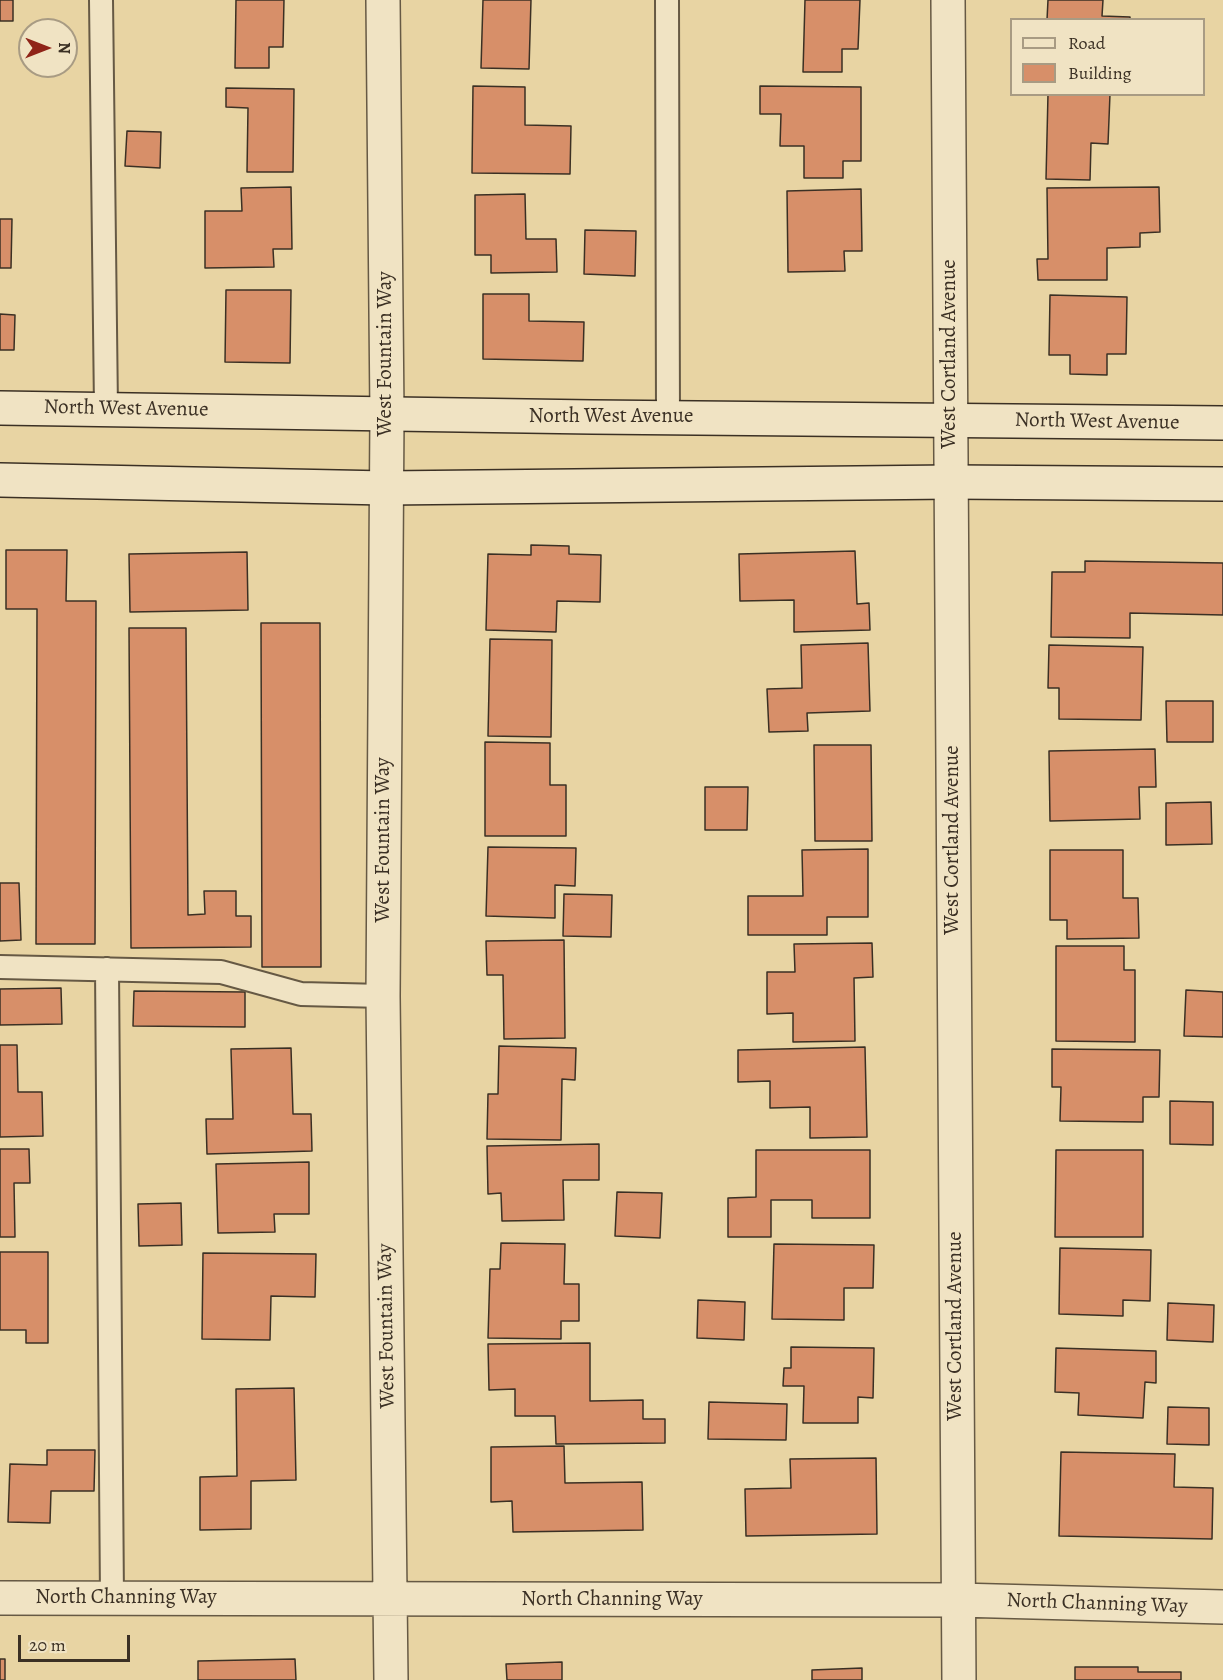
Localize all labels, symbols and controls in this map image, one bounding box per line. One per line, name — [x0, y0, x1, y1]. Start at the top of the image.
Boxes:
north arrow — [18, 18, 78, 78]
legend — [1010, 18, 1205, 96]
text: Road — [1068, 31, 1105, 55]
text: N — [53, 42, 75, 54]
text: Building — [1068, 61, 1132, 85]
street label: West Cortland Avenue — [937, 259, 963, 449]
street label: West Fountain Way — [373, 271, 399, 437]
street label: North West Avenue — [43, 395, 209, 423]
street label: North West Avenue — [529, 404, 693, 430]
street label: North West Avenue — [1014, 408, 1180, 436]
street label: West Cortland Avenue — [940, 745, 966, 935]
street label: West Fountain Way — [371, 757, 397, 923]
street label: West Cortland Avenue — [943, 1231, 969, 1421]
street label: West Fountain Way — [373, 1243, 401, 1409]
street label: North Channing Way — [35, 1585, 217, 1611]
street label: North Channing Way — [521, 1587, 703, 1613]
street label: North Channing Way — [1006, 1588, 1188, 1620]
scale bar — [21, 1623, 134, 1661]
text: 20 m — [29, 1633, 66, 1657]

